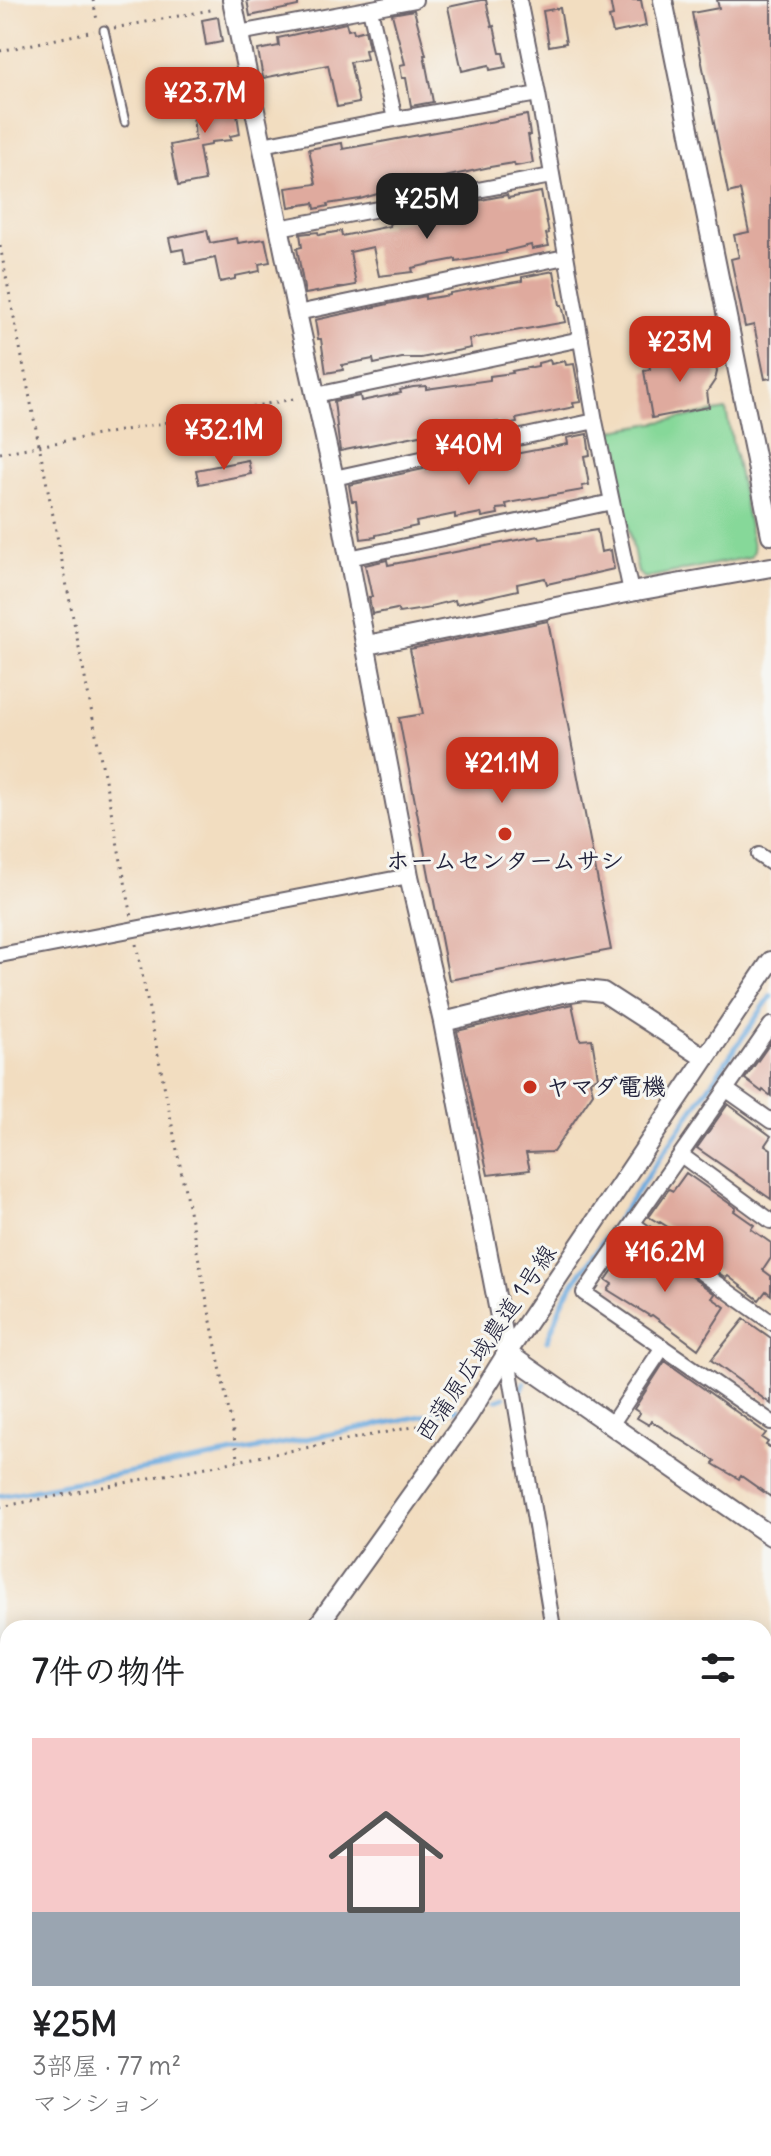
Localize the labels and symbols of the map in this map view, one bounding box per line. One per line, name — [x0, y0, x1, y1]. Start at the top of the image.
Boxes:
pin: ¥23.7M — [140, 67, 270, 135]
pin: ¥25M — [380, 173, 474, 241]
pin: ¥23M — [633, 316, 727, 384]
pin: ¥32.1M — [159, 404, 289, 472]
pin: ¥40M — [422, 419, 516, 487]
pin: ¥21.1M — [437, 737, 567, 805]
marker: ホームセンタームサシ — [496, 825, 514, 843]
place label: ホームセンタームサシ — [386, 845, 624, 875]
place label: ヤマダ電機 — [546, 1071, 666, 1101]
marker: ヤマダ電機 — [521, 1078, 539, 1096]
pin: ¥16.2M — [600, 1226, 730, 1294]
street label: 西蒲原広域農道 1号線 — [408, 1238, 562, 1447]

